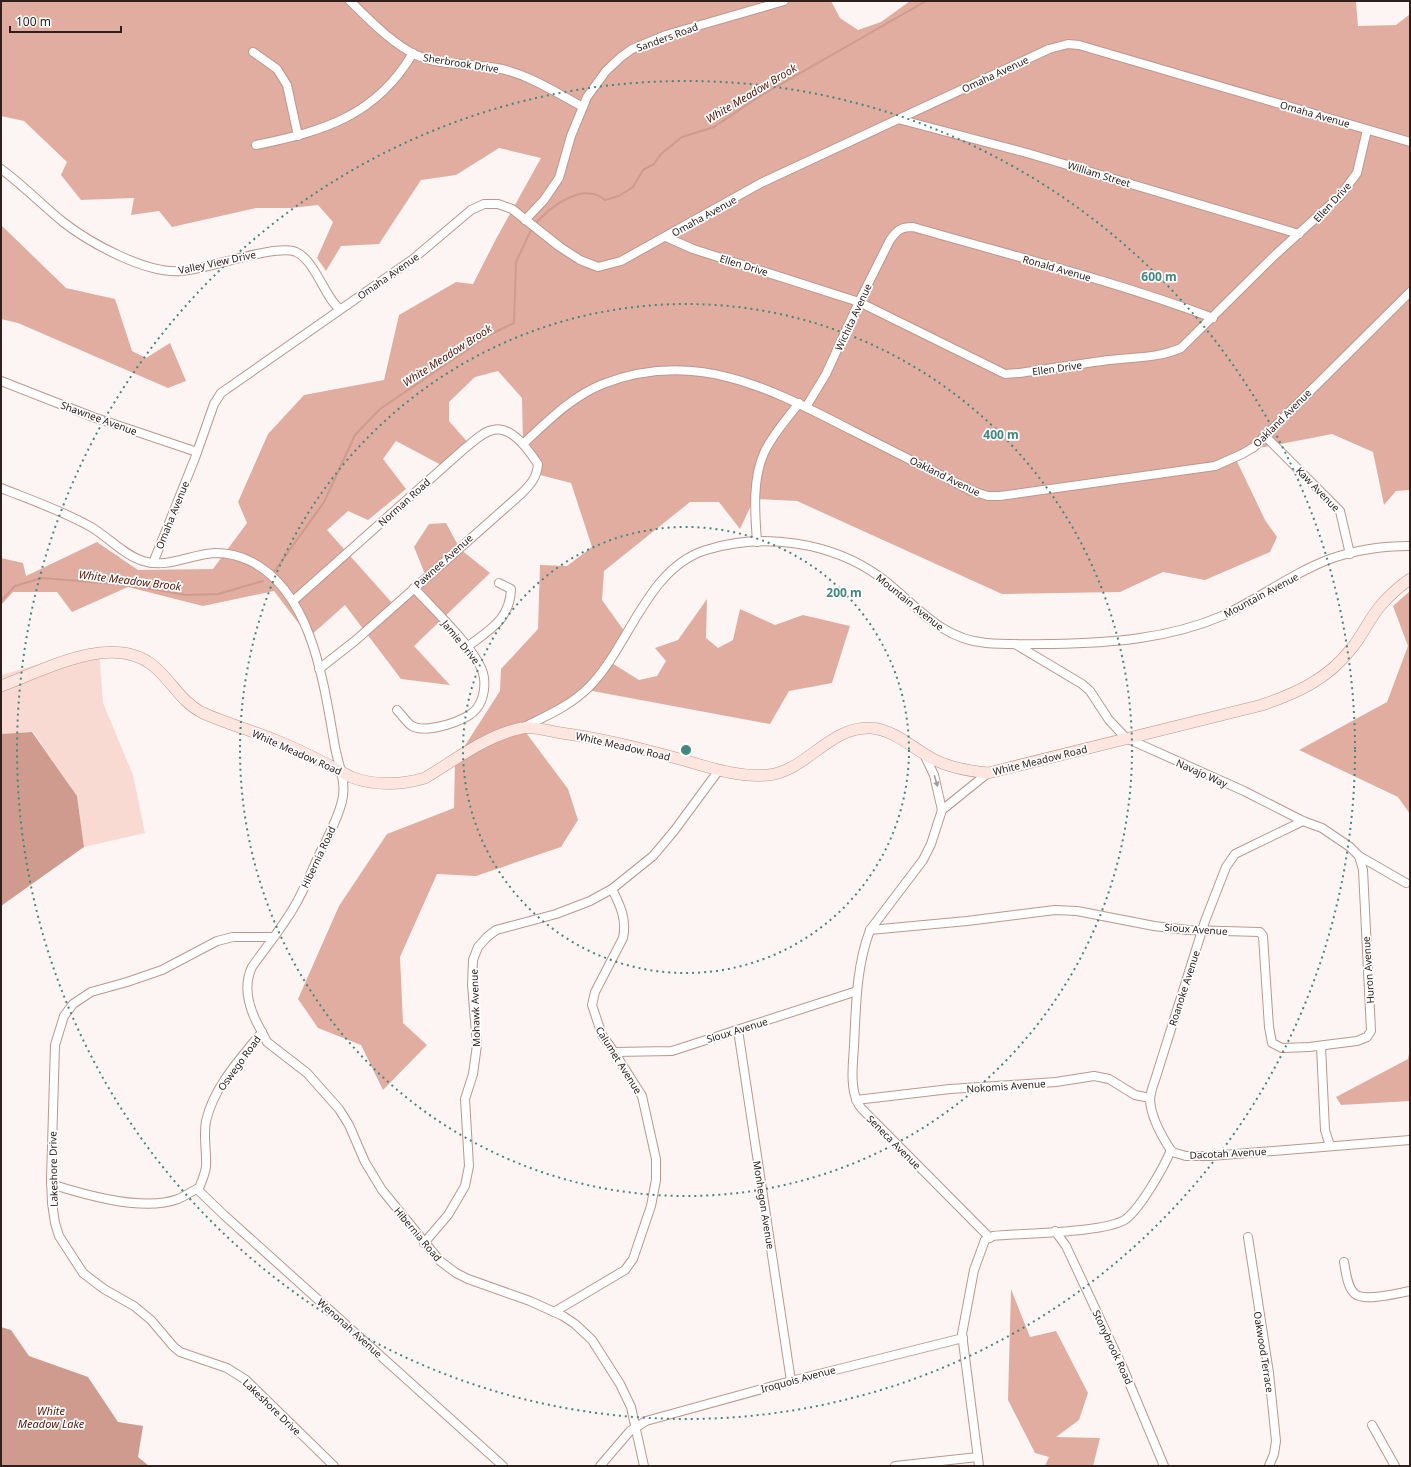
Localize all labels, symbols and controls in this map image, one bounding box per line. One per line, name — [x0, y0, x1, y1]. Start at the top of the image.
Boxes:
scale bar — [10, 8, 121, 34]
text: 100 m — [16, 13, 51, 30]
street label: Sanders Road — [634, 19, 700, 55]
street label: Sherbrook Drive — [422, 50, 500, 76]
street label: Omaha Avenue — [959, 52, 1031, 96]
water label: White Meadow Brook — [703, 60, 800, 126]
street label: Omaha Avenue — [1278, 97, 1352, 131]
street label: William Street — [1066, 158, 1133, 190]
street label: Ellen Drive — [1310, 179, 1354, 225]
street label: Omaha Avenue — [669, 192, 739, 240]
street label: Valley View Drive — [177, 247, 257, 277]
street label: Omaha Avenue — [354, 249, 422, 302]
street label: Ellen Drive — [718, 251, 770, 279]
street label: Ronald Avenue — [1021, 252, 1093, 285]
text: 600 m — [1141, 268, 1177, 285]
street label: Wichita Avenue — [831, 281, 875, 353]
water label: White Meadow Brook — [400, 320, 495, 389]
street label: Ellen Drive — [1031, 358, 1083, 378]
street label: Oakland Avenue — [1250, 386, 1314, 450]
street label: Shawnee Avenue — [59, 398, 139, 438]
text: 400 m — [983, 426, 1019, 443]
street label: Oakland Avenue — [907, 453, 983, 499]
street label: Kaw Avenue — [1293, 464, 1343, 515]
street label: Norman Road — [375, 475, 433, 529]
street label: Omaha Avenue — [152, 479, 192, 551]
street label: Pawnee Avenue — [411, 531, 476, 591]
water label: White Meadow Brook — [78, 566, 183, 594]
street label: Mountain Avenue — [1221, 569, 1301, 621]
street label: Mountain Avenue — [873, 570, 947, 634]
text: 200 m — [826, 584, 862, 601]
street label: Jamie Drive — [438, 616, 483, 667]
street label: White Meadow Road — [250, 726, 344, 778]
street label: White Meadow Road — [574, 728, 672, 764]
street label: White Meadow Road — [991, 742, 1089, 778]
centre of rings — [679, 743, 693, 757]
street label: Navajo Way — [1174, 755, 1231, 791]
one-way arrow — [933, 775, 939, 787]
street label: Hibernia Road — [298, 824, 338, 890]
street label: Sioux Avenue — [1164, 920, 1228, 938]
street label: Huron Avenue — [1359, 936, 1377, 1004]
street label: Roanoke Avenue — [1165, 948, 1203, 1028]
street label: Mohawk Avenue — [467, 969, 483, 1047]
street label: Sioux Avenue — [705, 1014, 770, 1046]
street label: Calumet Avenue — [593, 1024, 646, 1097]
street label: Oswego Road — [214, 1033, 264, 1093]
street label: Nokomis Avenue — [966, 1076, 1046, 1096]
street label: Seneca Avenue — [864, 1112, 924, 1172]
street label: Lakeshore Drive — [45, 1131, 61, 1207]
street label: Dacotah Avenue — [1189, 1144, 1267, 1162]
street label: Monhegon Avenue — [750, 1160, 778, 1251]
street label: Hibernia Road — [391, 1204, 445, 1264]
street label: Wenonah Avenue — [315, 1295, 386, 1361]
street label: Stonybrook Road — [1090, 1308, 1136, 1386]
street label: Oakwood Terrace — [1251, 1310, 1277, 1394]
street label: Iroquois Avenue — [759, 1362, 837, 1396]
street label: Lakeshore Drive — [240, 1376, 304, 1439]
water label: White Meadow Lake — [18, 1403, 85, 1431]

